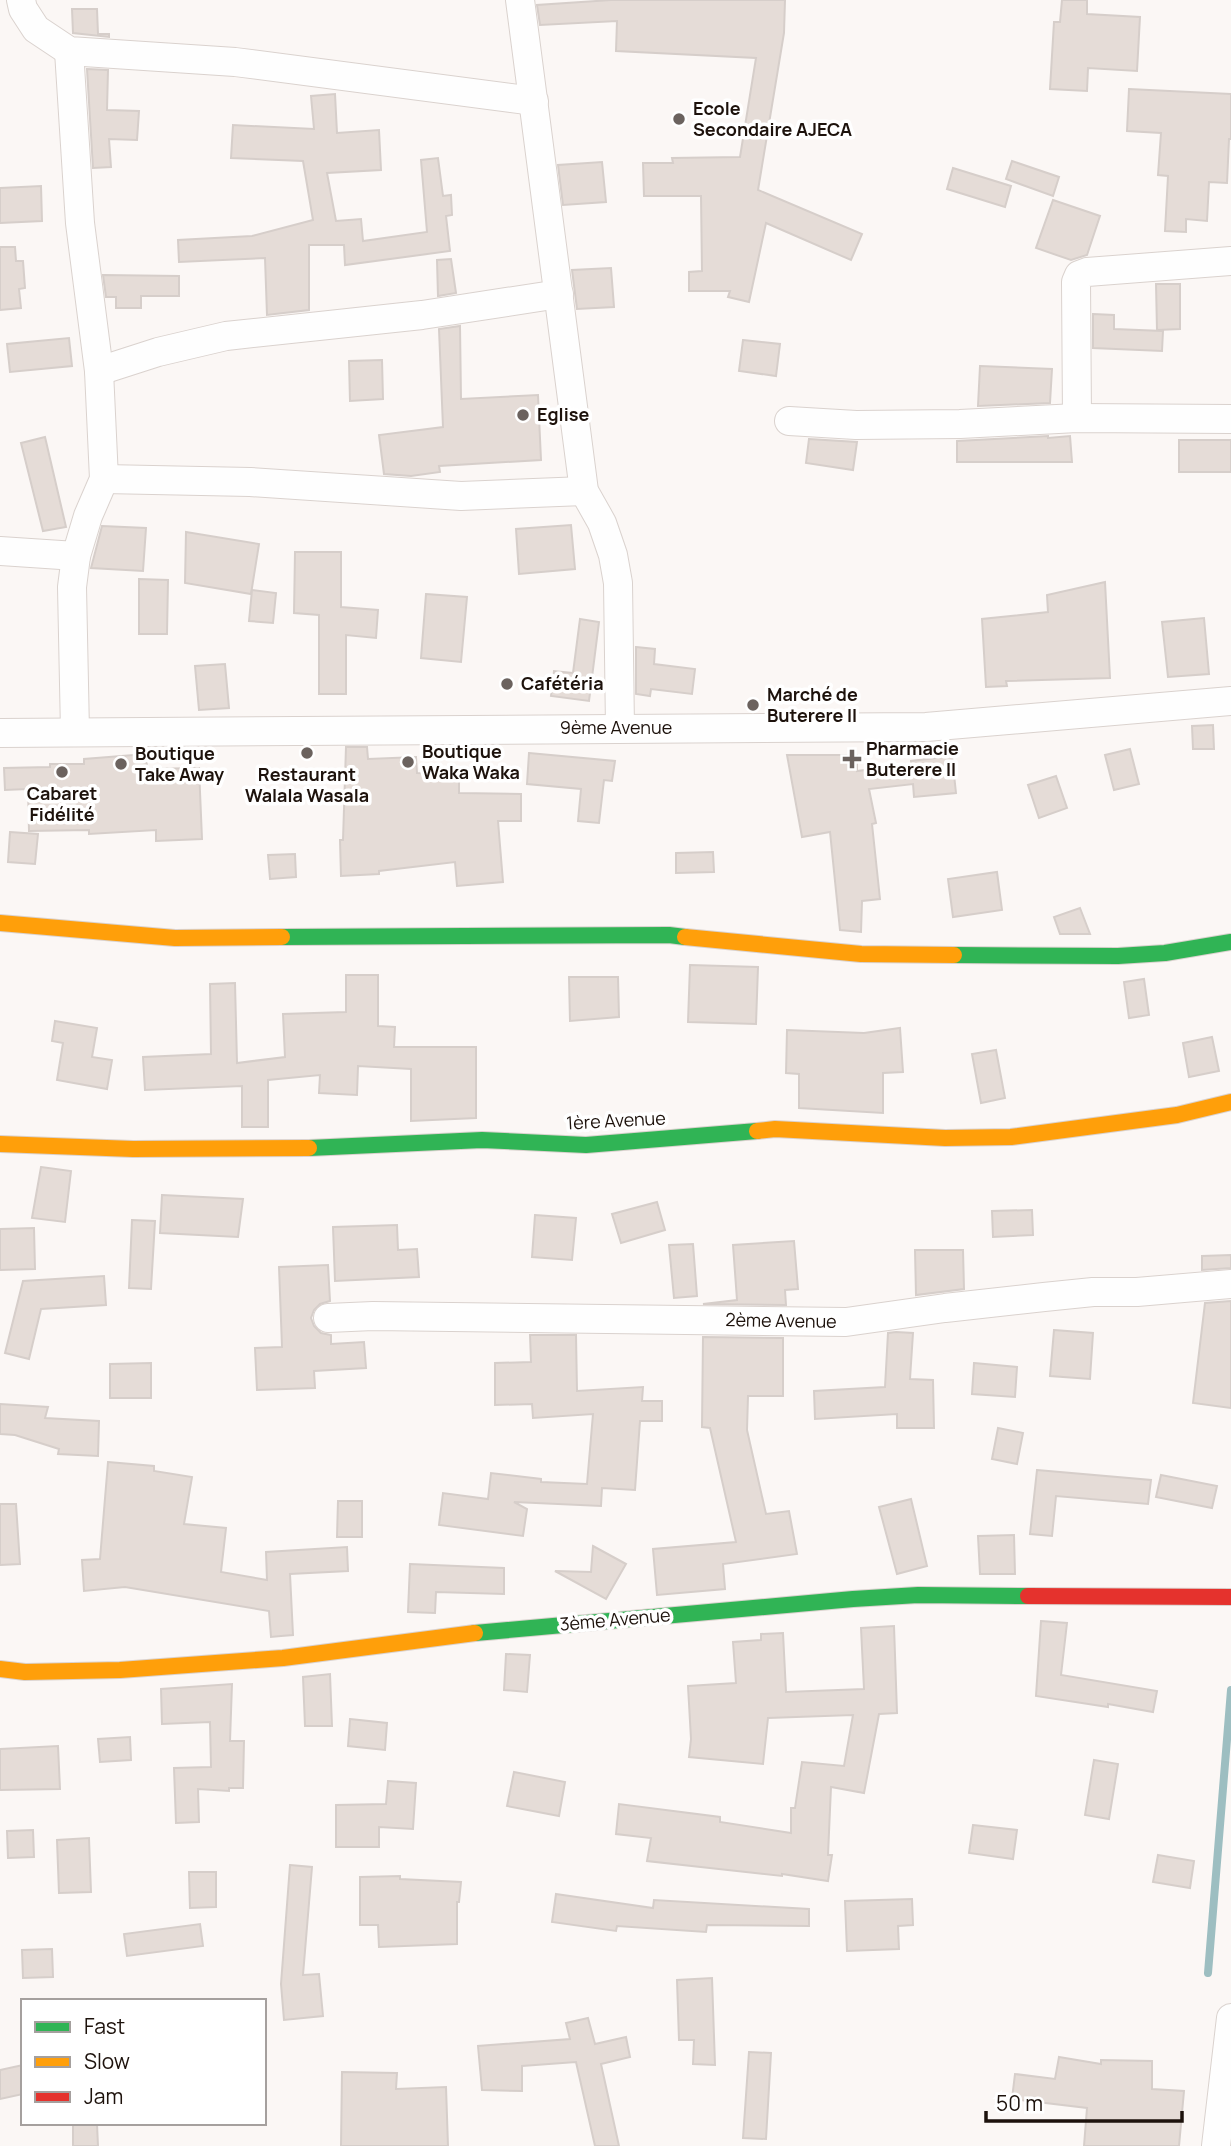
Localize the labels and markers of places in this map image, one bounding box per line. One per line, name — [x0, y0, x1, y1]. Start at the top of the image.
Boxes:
place label: Ecole Secondaire AJECA — [693, 96, 852, 141]
marker: Ecole Secondaire AJECA — [671, 111, 687, 127]
place label: Eglise — [537, 402, 589, 426]
marker: Eglise — [515, 407, 531, 423]
place label: Cafétéria — [521, 671, 604, 695]
marker: Cafétéria — [499, 676, 515, 692]
place label: Marché de Buterere II — [767, 682, 858, 727]
marker: Marché de Buterere II — [745, 697, 761, 713]
place label: Pharmacie Buterere II — [866, 736, 959, 781]
place label: Boutique Waka Waka — [422, 739, 520, 784]
place label: Boutique Take Away — [135, 741, 224, 786]
marker: Restaurant Walala Wasala — [299, 745, 315, 761]
marker: Pharmacie Buterere II — [844, 751, 860, 767]
marker: Boutique Waka Waka — [400, 754, 416, 770]
marker: Boutique Take Away — [113, 756, 129, 772]
place label: Restaurant Walala Wasala — [245, 762, 369, 807]
marker: Cabaret Fidélité — [54, 764, 70, 780]
place label: Cabaret Fidélité — [27, 781, 97, 826]

